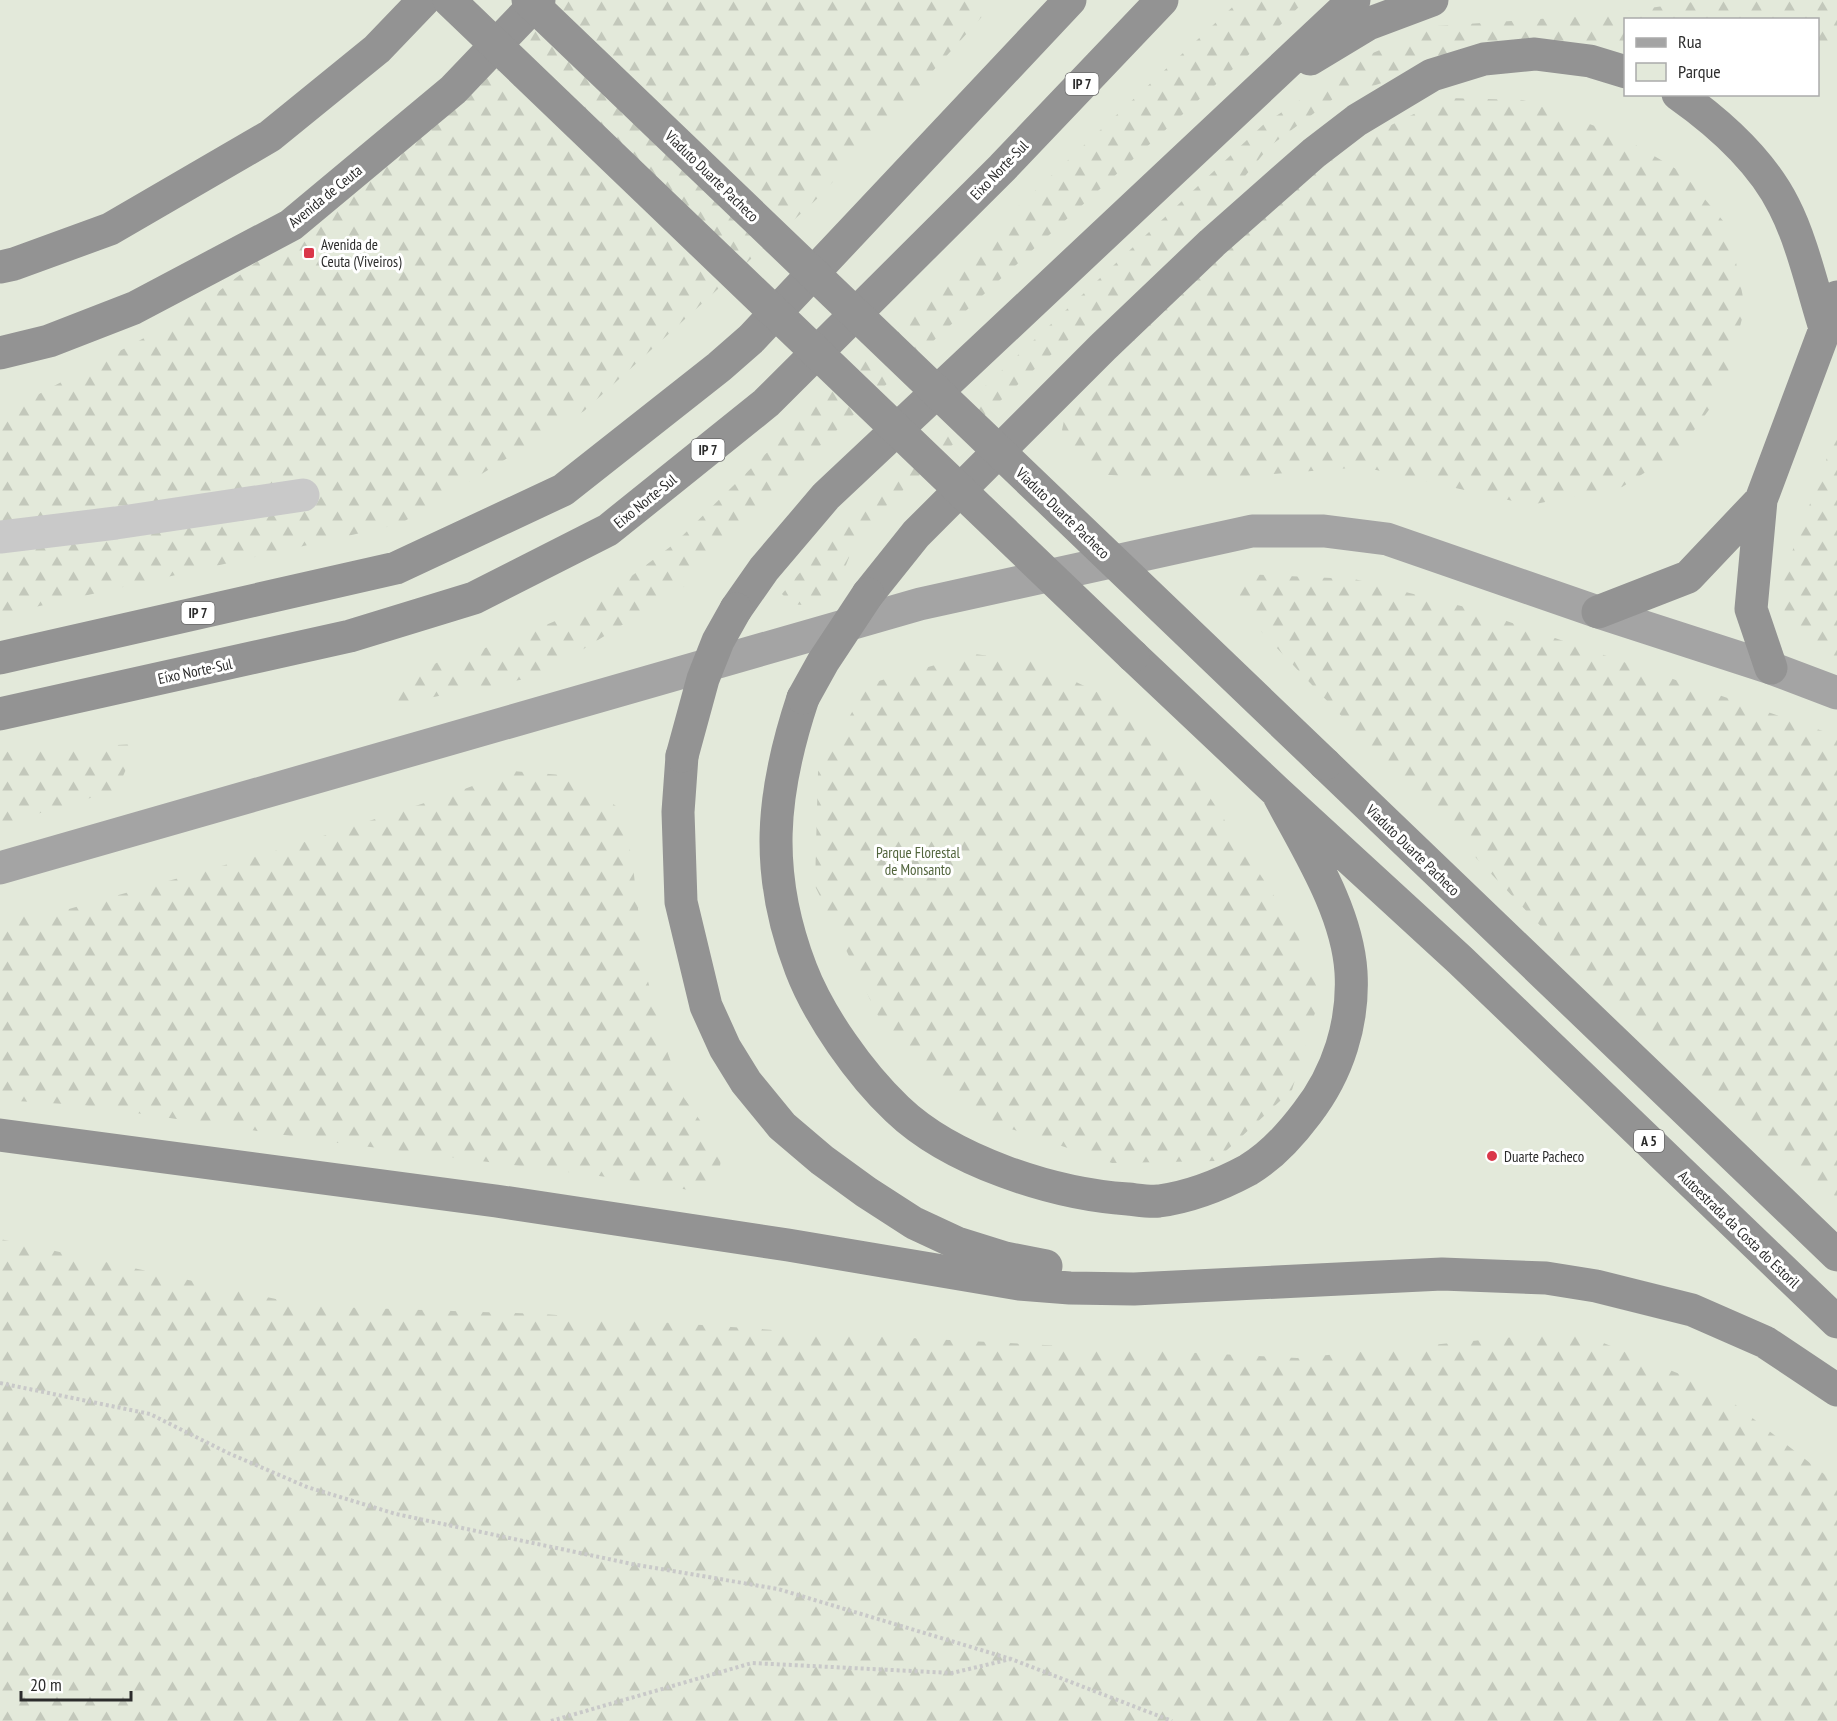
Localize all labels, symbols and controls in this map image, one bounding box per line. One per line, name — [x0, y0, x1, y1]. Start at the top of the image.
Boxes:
legend — [1624, 18, 1819, 96]
text: Rua — [1678, 30, 1702, 53]
text: Parque — [1678, 60, 1721, 83]
road number: IP 7 — [1066, 73, 1098, 95]
street label: Viaduto Duarte Pacheco — [660, 126, 763, 226]
street label: Eixo Norte-Sul — [966, 136, 1032, 204]
street label: Avenida de Ceuta — [284, 161, 366, 231]
place label: Avenida de Ceuta (Viveiros) — [321, 235, 402, 271]
marker: Avenida de Ceuta (Viveiros) — [302, 246, 316, 260]
road number: IP 7 — [692, 439, 724, 461]
street label: Viaduto Duarte Pacheco — [1011, 463, 1114, 563]
street label: Eixo Norte-Sul — [610, 470, 681, 532]
road number: IP 7 — [182, 602, 214, 624]
street label: Eixo Norte-Sul — [156, 654, 234, 688]
street label: Viaduto Duarte Pacheco — [1361, 800, 1464, 900]
park label: Parque Florestal de Monsanto — [876, 843, 960, 879]
road number: A 5 — [1634, 1130, 1664, 1152]
place label: Duarte Pacheco — [1504, 1147, 1584, 1166]
marker: Duarte Pacheco — [1485, 1149, 1499, 1163]
street label: Autoestrada da Costa do Estoril — [1674, 1166, 1804, 1292]
scale bar — [21, 1664, 130, 1702]
text: 20 m — [30, 1673, 62, 1696]

